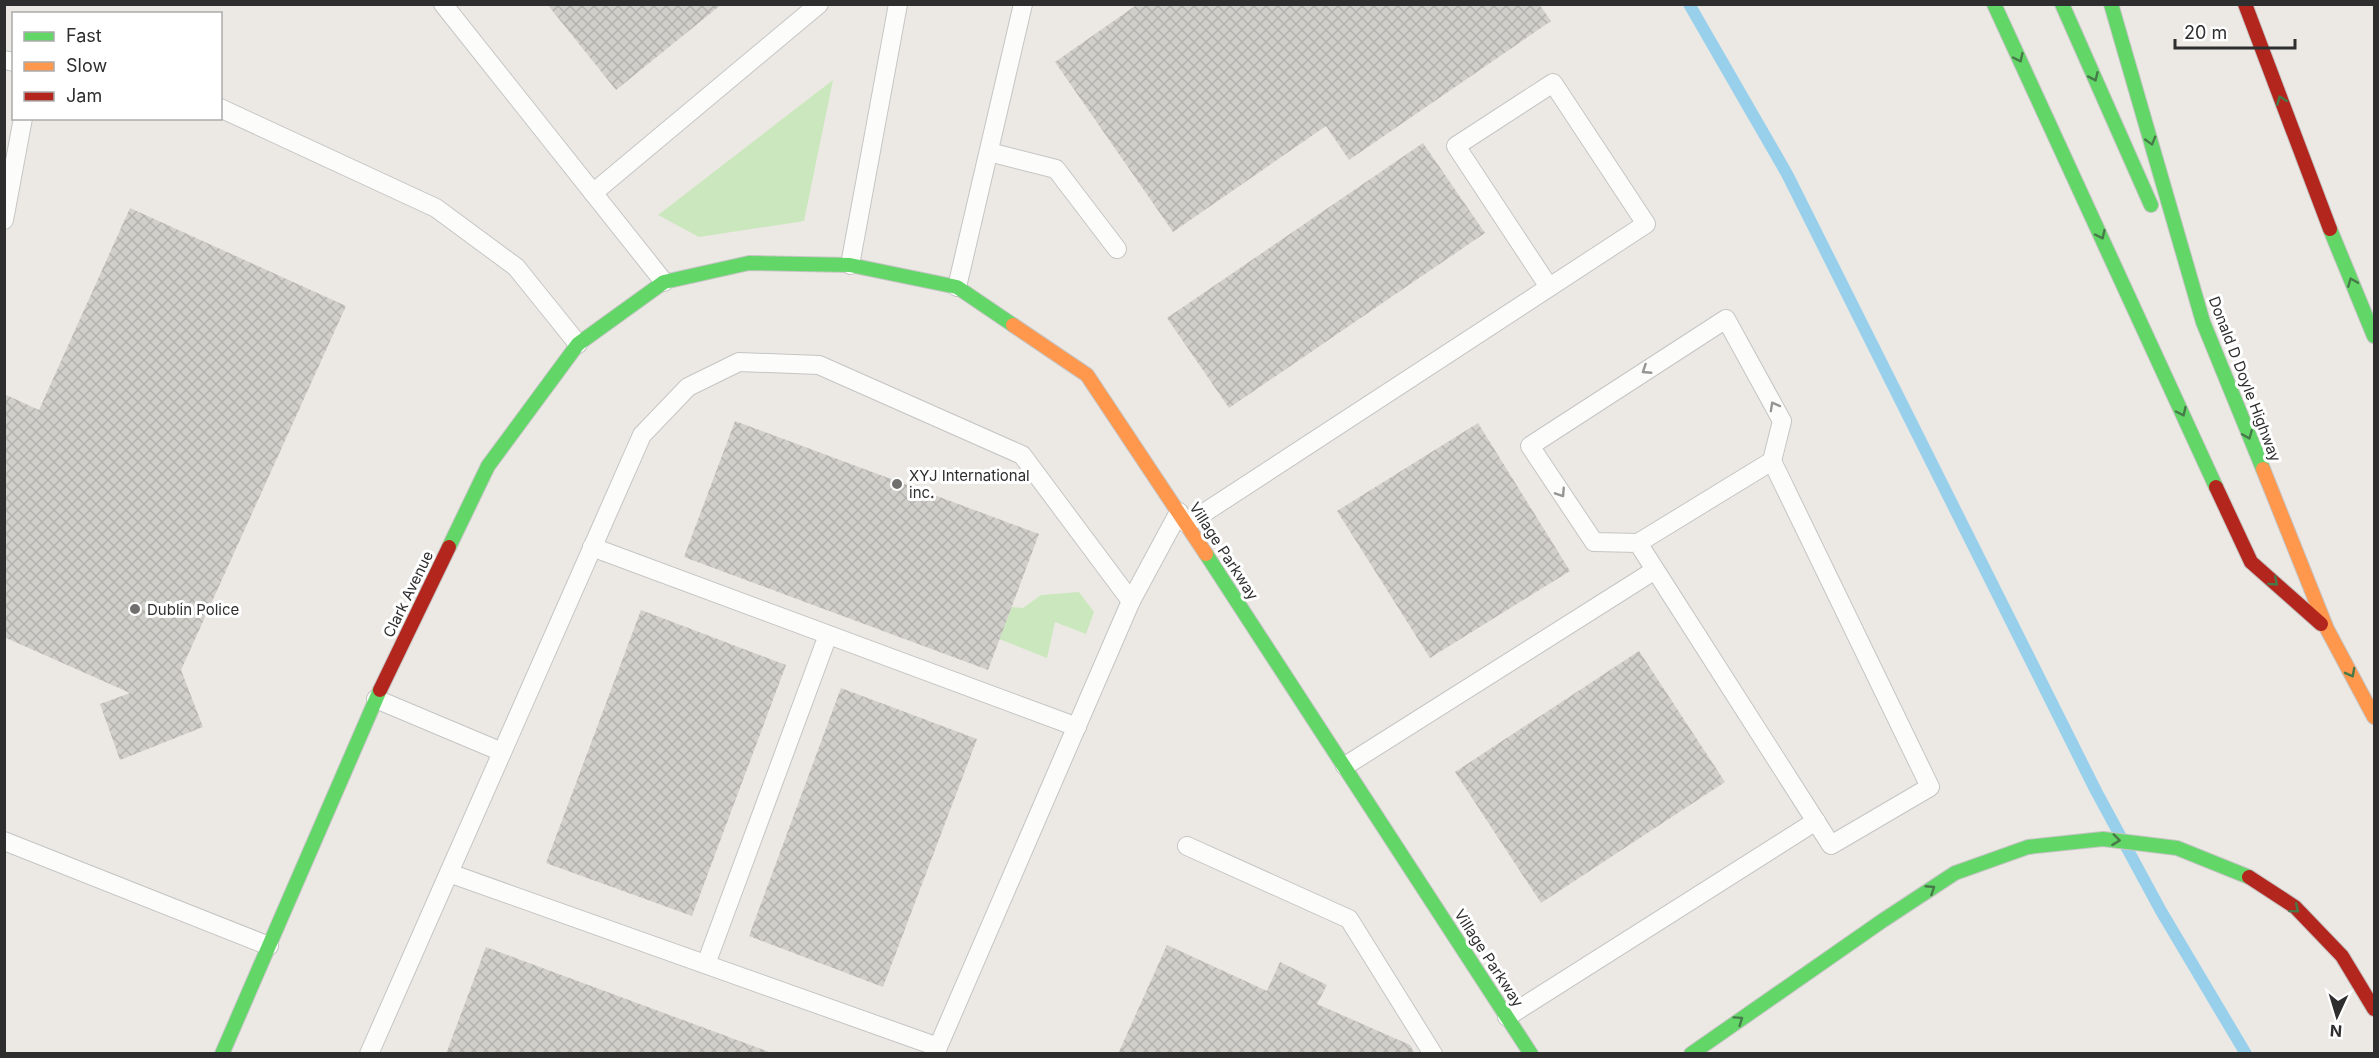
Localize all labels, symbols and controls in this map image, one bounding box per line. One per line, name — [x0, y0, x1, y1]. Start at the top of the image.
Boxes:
legend — [12, 12, 222, 120]
scale bar — [2175, 12, 2295, 50]
text: 20 m — [2184, 22, 2227, 43]
text: Fast — [66, 25, 102, 46]
one-way arrow — [2012, 51, 2024, 62]
text: Slow — [66, 55, 107, 76]
one-way arrow — [2087, 71, 2099, 82]
text: Jam — [66, 85, 102, 106]
one-way arrow — [2276, 95, 2288, 106]
one-way arrow — [2143, 136, 2156, 146]
one-way arrow — [2093, 228, 2105, 239]
one-way arrow — [2347, 277, 2359, 288]
street label: Donald D Doyle Highway — [2205, 294, 2286, 465]
one-way arrow — [1642, 363, 1653, 374]
one-way arrow — [1770, 402, 1781, 412]
one-way arrow — [2175, 405, 2187, 416]
one-way arrow — [2241, 429, 2254, 439]
place label: XYJ International inc. — [909, 466, 1030, 502]
marker: XYJ International inc. — [890, 477, 904, 491]
one-way arrow — [1554, 487, 1566, 497]
street label: Village Parkway — [1185, 499, 1263, 604]
street label: Clark Avenue — [379, 548, 437, 640]
one-way arrow — [2267, 575, 2278, 586]
place label: Dublin Police — [147, 600, 239, 619]
marker: Dublin Police — [128, 602, 142, 616]
one-way arrow — [2344, 667, 2355, 677]
one-way arrow — [2112, 834, 2121, 846]
one-way arrow — [1924, 885, 1935, 896]
one-way arrow — [2288, 902, 2299, 913]
street label: Village Parkway — [1450, 906, 1528, 1011]
north arrow — [2307, 986, 2367, 1046]
one-way arrow — [1733, 1016, 1744, 1027]
text: N — [2329, 1021, 2343, 1041]

